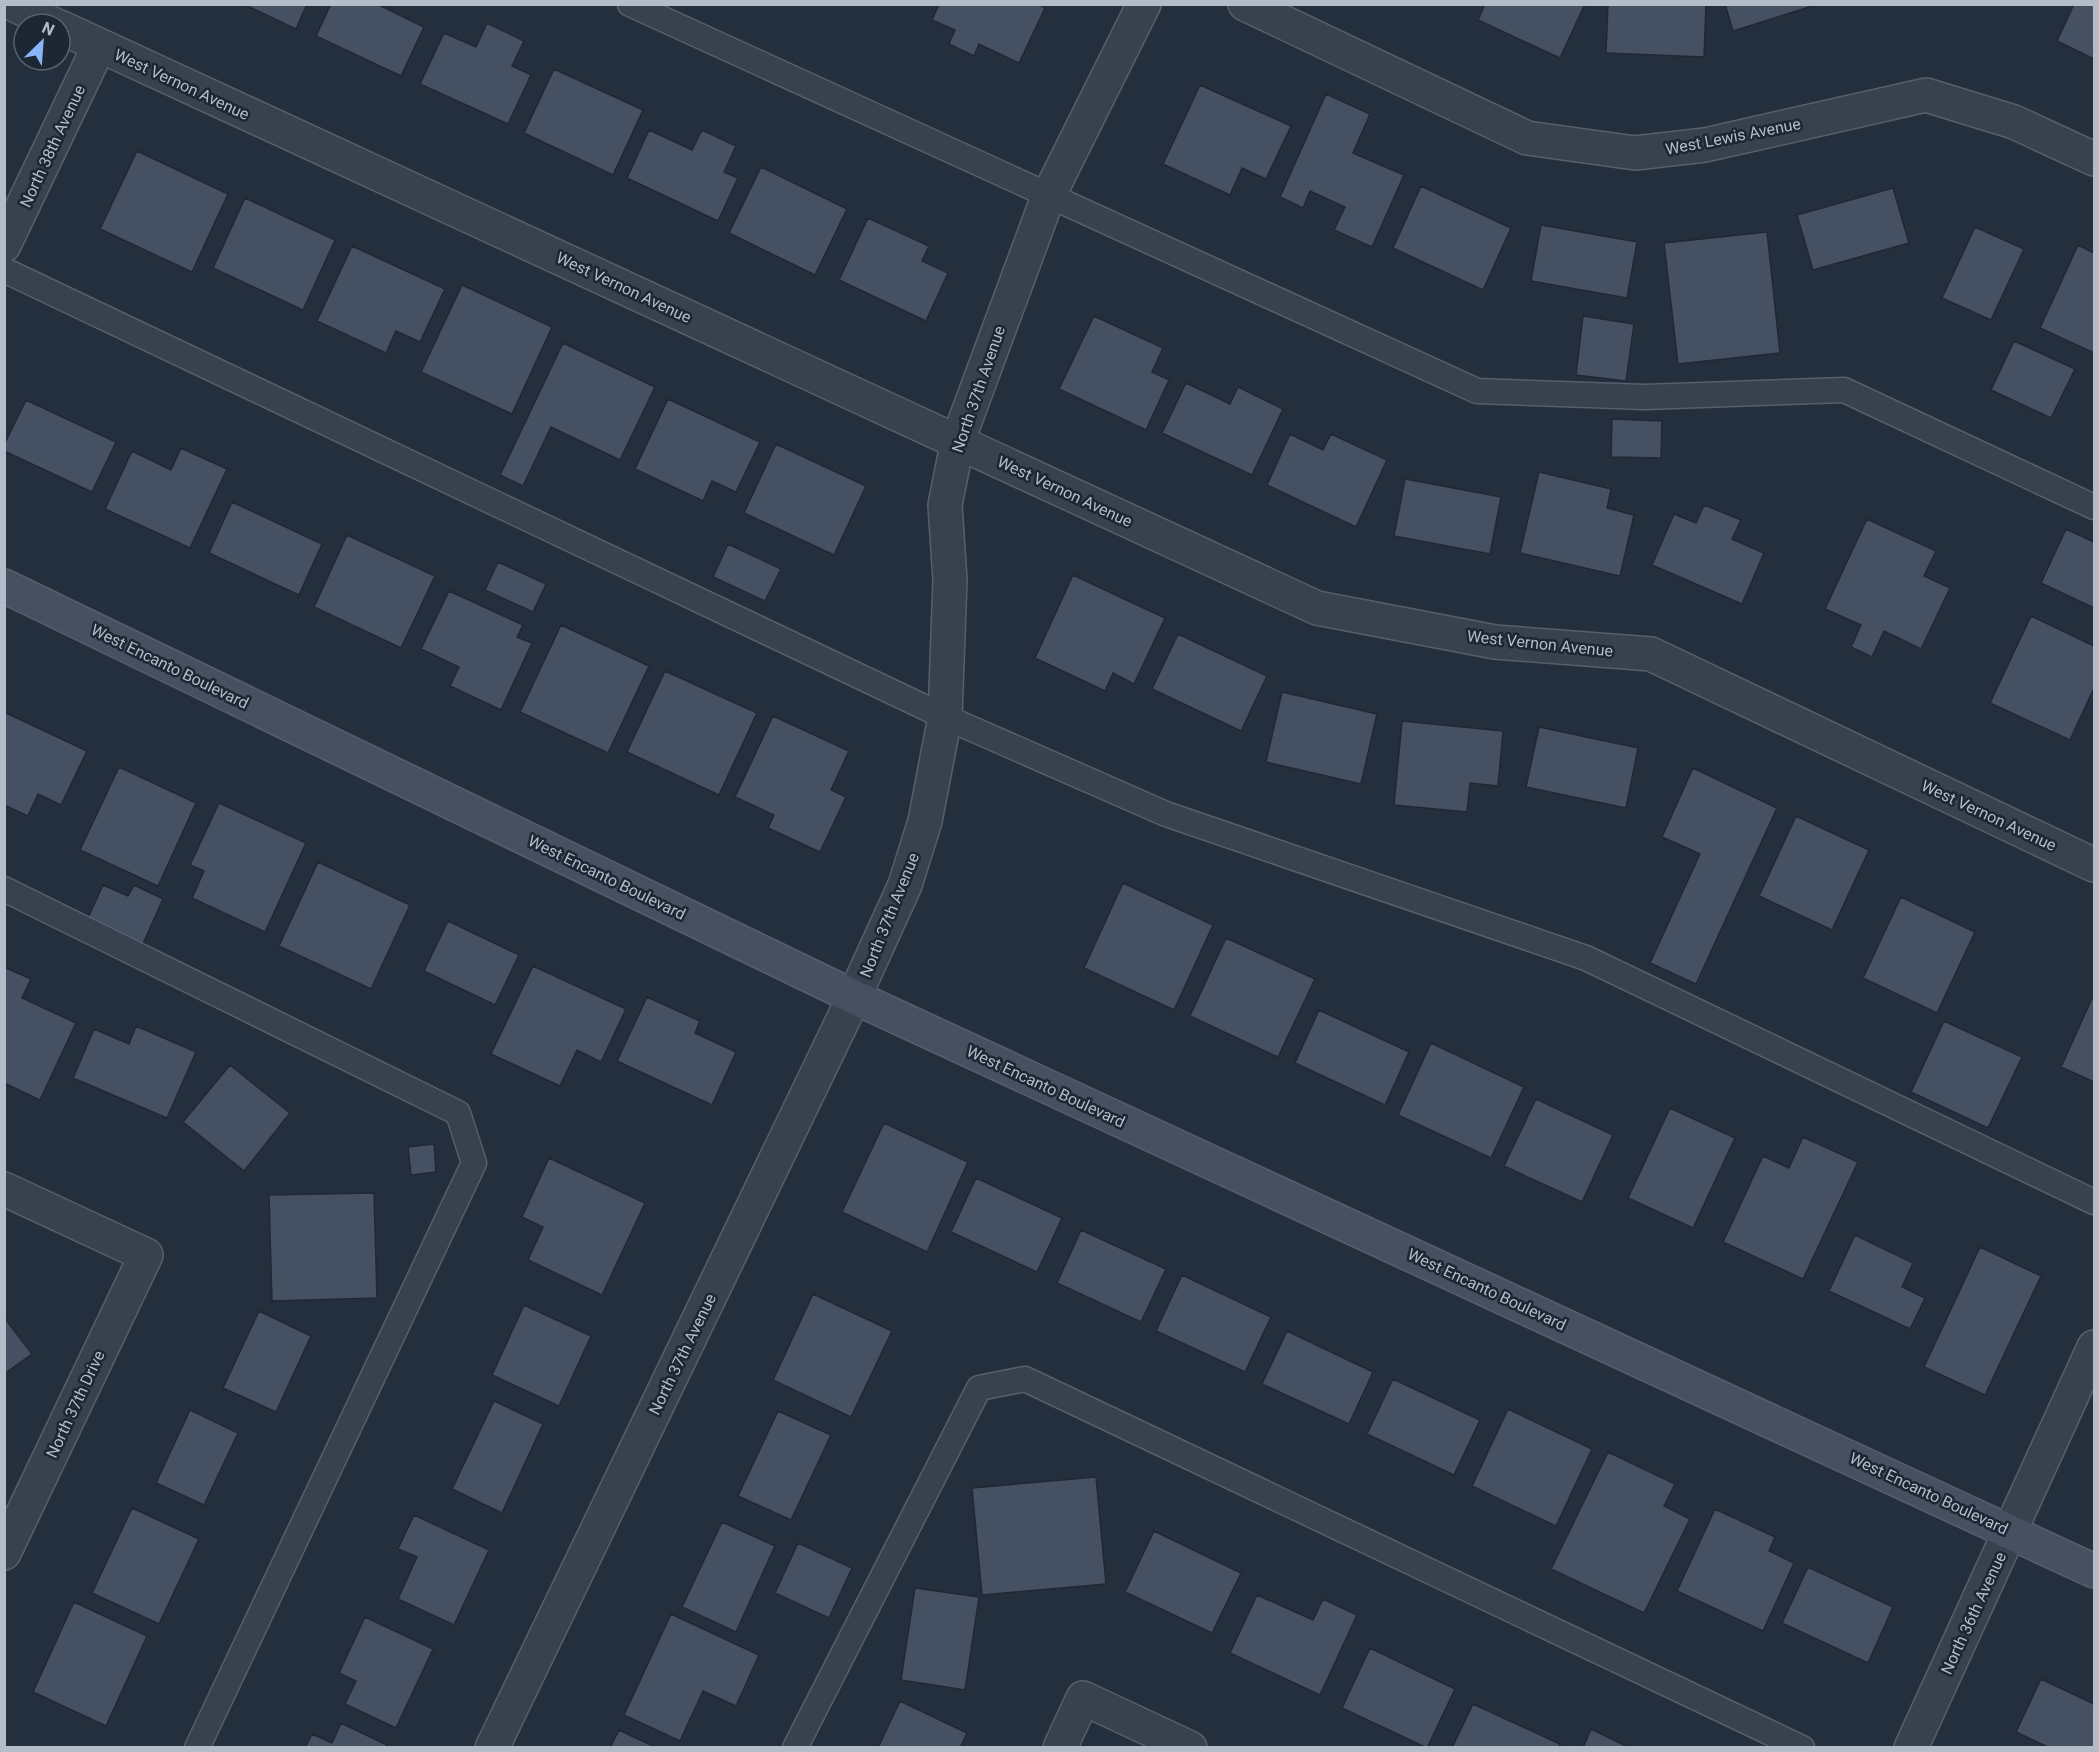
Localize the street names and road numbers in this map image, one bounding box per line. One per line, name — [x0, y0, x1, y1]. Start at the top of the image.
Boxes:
street label: West Vernon Avenue — [111, 45, 252, 124]
street label: North 38th Avenue — [16, 82, 89, 210]
street label: West Lewis Avenue — [1664, 114, 1802, 159]
street label: West Vernon Avenue — [553, 248, 694, 327]
street label: North 37th Avenue — [948, 323, 1009, 455]
street label: West Vernon Avenue — [994, 452, 1135, 531]
street label: West Encanto Boulevard — [88, 620, 252, 713]
street label: West Vernon Avenue — [1466, 626, 1614, 661]
street label: West Vernon Avenue — [1918, 776, 2059, 855]
street label: West Encanto Boulevard — [525, 831, 689, 924]
street label: North 37th Avenue — [856, 850, 923, 980]
street label: West Encanto Boulevard — [963, 1041, 1128, 1132]
street label: West Encanto Boulevard — [1404, 1244, 1569, 1335]
street label: North 37th Avenue — [645, 1290, 720, 1418]
street label: North 37th Drive — [42, 1347, 109, 1461]
street label: West Encanto Boulevard — [1846, 1448, 2011, 1539]
street label: North 36th Avenue — [1937, 1549, 2010, 1677]

